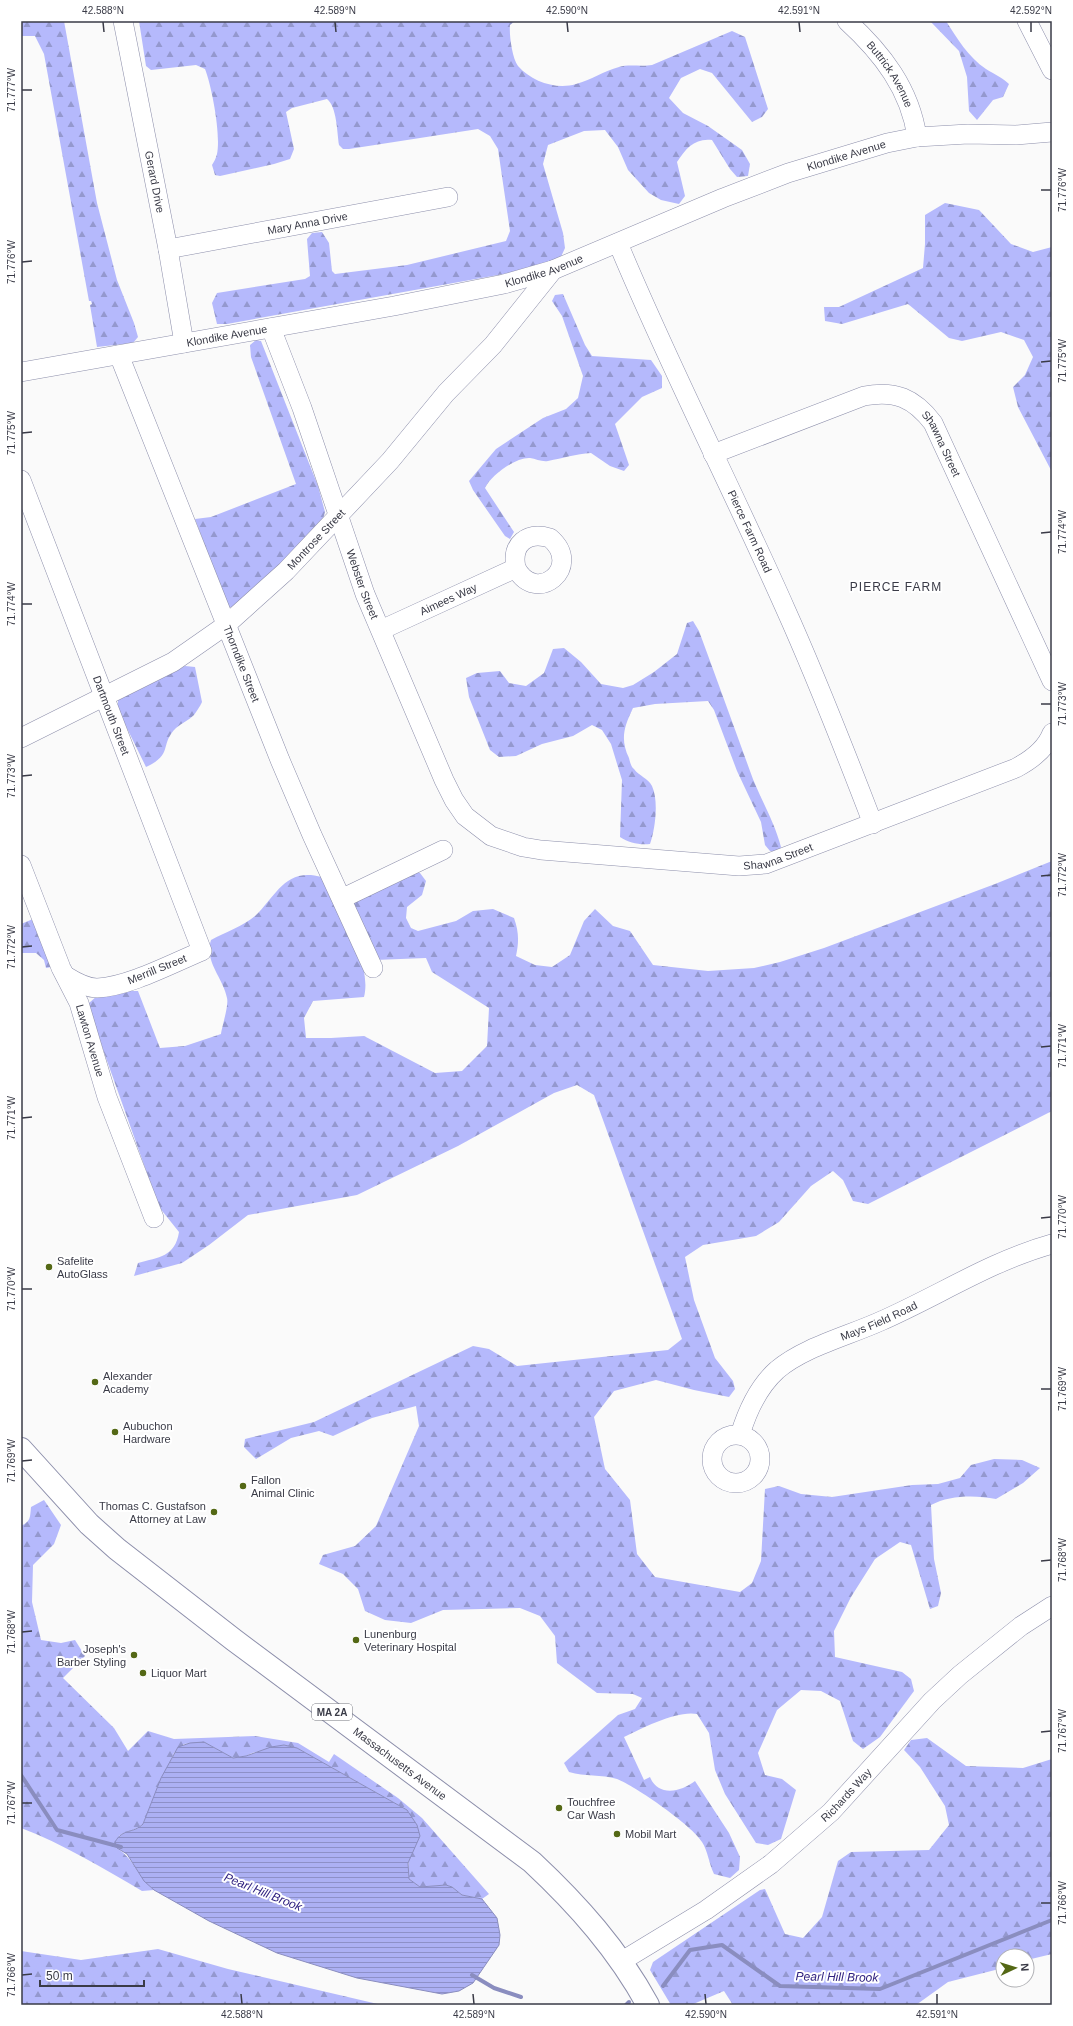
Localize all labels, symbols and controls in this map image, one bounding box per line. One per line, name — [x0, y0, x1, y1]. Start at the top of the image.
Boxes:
text: 42.588°N — [82, 5, 124, 16]
text: 42.589°N — [314, 5, 356, 16]
text: 42.590°N — [546, 5, 588, 16]
text: 42.591°N — [778, 5, 820, 16]
text: 42.592°N — [1010, 5, 1052, 16]
street label: Buttrick Avenue — [864, 39, 915, 109]
text: 71.777°W — [6, 67, 17, 112]
street label: Klondike Avenue — [805, 138, 887, 173]
street label: Gerard Drive — [143, 150, 167, 214]
text: 71.776°W — [1057, 167, 1068, 212]
street label: Mary Anna Drive — [266, 210, 349, 236]
text: 71.776°W — [6, 239, 17, 284]
street label: Klondike Avenue — [503, 252, 585, 289]
street label: Klondike Avenue — [185, 323, 268, 349]
text: 71.775°W — [1057, 338, 1068, 383]
street label: Shawna Street — [919, 408, 963, 478]
text: 71.775°W — [6, 410, 17, 455]
street label: Pierce Farm Road — [726, 488, 774, 574]
street label: Montrose Street — [285, 507, 347, 572]
text: 71.774°W — [1057, 509, 1068, 554]
street label: Webster Street — [344, 548, 381, 621]
district label: PIERCE FARM — [850, 580, 942, 594]
text: 71.774°W — [6, 581, 17, 626]
street label: Aimees Way — [418, 581, 479, 617]
street label: Thorndike Street — [221, 623, 262, 704]
street label: Dartmouth Street — [91, 674, 132, 757]
text: 71.773°W — [1057, 681, 1068, 726]
text: 71.773°W — [6, 753, 17, 798]
street label: Shawna Street — [743, 841, 814, 872]
text: 71.772°W — [1057, 852, 1068, 897]
text: 71.772°W — [6, 924, 17, 969]
street label: Merrill Street — [126, 952, 188, 986]
street label: Lawton Avenue — [74, 1003, 107, 1078]
text: 71.771°W — [1057, 1023, 1068, 1068]
text: 71.771°W — [6, 1095, 17, 1140]
text: 71.770°W — [1057, 1194, 1068, 1239]
place label: Safelite AutoGlass — [57, 1255, 108, 1280]
marker: Safelite AutoGlass — [44, 1262, 54, 1272]
text: 71.770°W — [6, 1266, 17, 1311]
street label: Mays Field Road — [839, 1299, 919, 1343]
text: 71.769°W — [1057, 1366, 1068, 1411]
place label: Alexander Academy — [103, 1370, 153, 1395]
marker: Alexander Academy — [90, 1377, 100, 1387]
place label: Aubuchon Hardware — [123, 1420, 173, 1445]
marker: Aubuchon Hardware — [110, 1427, 120, 1437]
text: 71.769°W — [6, 1438, 17, 1483]
place label: Fallon Animal Clinic — [251, 1474, 315, 1499]
marker: Fallon Animal Clinic — [238, 1481, 248, 1491]
place label: Thomas C. Gustafson Attorney at Law — [99, 1500, 206, 1525]
marker: Thomas C. Gustafson Attorney at Law — [209, 1507, 219, 1517]
text: 71.768°W — [1057, 1537, 1068, 1582]
text: 71.768°W — [6, 1609, 17, 1654]
place label: Lunenburg Veterinary Hospital — [364, 1628, 456, 1653]
marker: Lunenburg Veterinary Hospital — [351, 1635, 361, 1645]
place label: Joseph's Barber Styling — [57, 1643, 126, 1668]
marker: Joseph's Barber Styling — [129, 1650, 139, 1660]
place label: Liquor Mart — [151, 1667, 207, 1679]
marker: Liquor Mart — [138, 1668, 148, 1678]
road number: MA 2A — [312, 1704, 352, 1720]
text: 71.767°W — [1057, 1708, 1068, 1753]
street label: Massachusetts Avenue — [351, 1725, 449, 1802]
street label: Richards Way — [818, 1766, 874, 1824]
text: 71.767°W — [6, 1780, 17, 1825]
place label: Touchfree Car Wash — [567, 1796, 616, 1821]
marker: Touchfree Car Wash — [554, 1803, 564, 1813]
place label: Mobil Mart — [625, 1828, 676, 1840]
marker: Mobil Mart — [612, 1829, 622, 1839]
water label: Pearl Hill Brook — [222, 1870, 305, 1914]
text: 71.766°W — [1057, 1880, 1068, 1925]
north arrow — [995, 1948, 1035, 1988]
text: 71.766°W — [6, 1952, 17, 1997]
scale bar — [40, 1962, 144, 1988]
text: N — [1019, 1963, 1031, 1972]
text: 50 m — [46, 1969, 73, 1983]
water label: Pearl Hill Brook — [796, 1969, 879, 1985]
text: 42.588°N — [221, 2009, 263, 2020]
text: 42.589°N — [453, 2009, 495, 2020]
text: 42.590°N — [685, 2009, 727, 2020]
text: 42.591°N — [916, 2009, 958, 2020]

